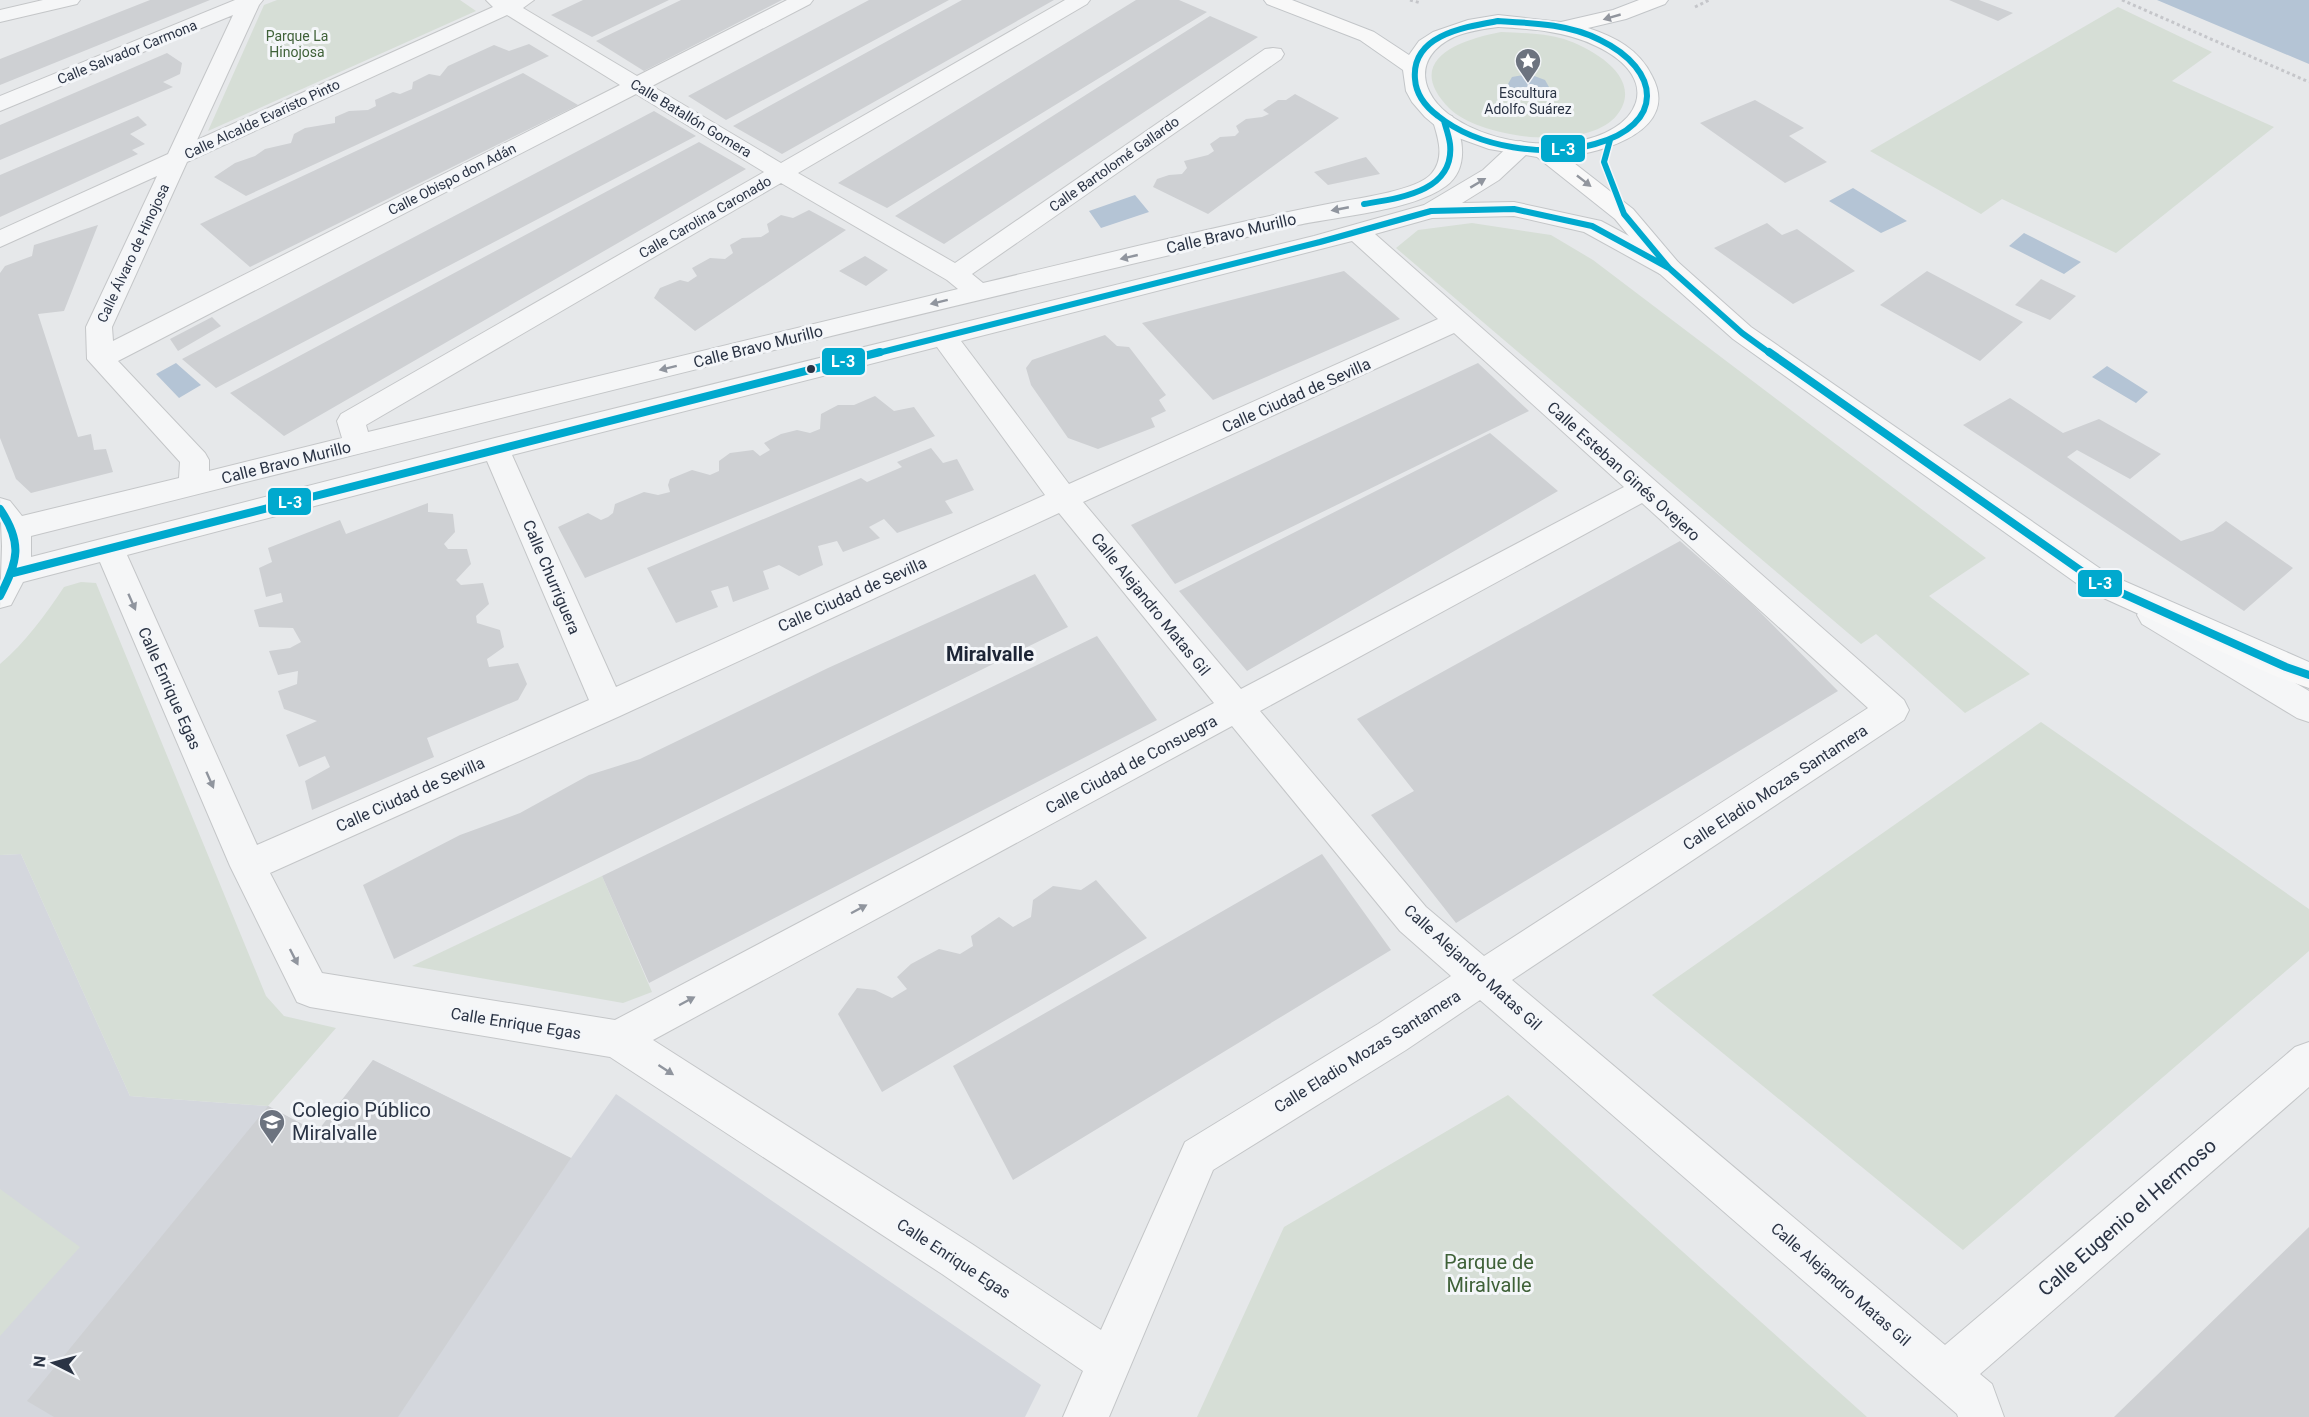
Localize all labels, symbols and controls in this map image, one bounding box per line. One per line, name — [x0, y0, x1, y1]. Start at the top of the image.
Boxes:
one-way arrow — [1603, 13, 1621, 22]
street label: Calle Salvador Carmona — [55, 17, 199, 87]
park label: Parque La Hinojosa — [266, 28, 328, 60]
place icon: Escultura Adolfo Suárez — [1513, 46, 1543, 84]
street label: Calle Alcalde Evaristo Pinto — [182, 76, 342, 162]
street label: Calle Batallón Gomera — [628, 76, 754, 160]
place label: Escultura Adolfo Suárez — [1484, 85, 1572, 117]
street label: Calle Bartolomé Gallardo — [1046, 113, 1182, 215]
line badge: L-3 — [1540, 134, 1586, 163]
street label: Calle Obispo don Adán — [385, 140, 519, 218]
text: L-3 — [1551, 140, 1575, 159]
street label: Calle Carolina Caronado — [636, 173, 774, 261]
one-way arrow — [1576, 175, 1592, 188]
one-way arrow — [1470, 177, 1486, 188]
street label: Calle Álvaro de Hinojosa — [93, 181, 172, 325]
one-way arrow — [1330, 205, 1349, 214]
street label: Calle Bravo Murillo — [1164, 209, 1298, 258]
one-way arrow — [1119, 253, 1138, 262]
one-way arrow — [930, 297, 949, 307]
street label: Calle Bravo Murillo — [691, 321, 825, 372]
line badge: L-3 — [821, 347, 866, 376]
text: L-3 — [831, 352, 855, 371]
street label: Calle Ciudad de Sevilla — [1219, 354, 1373, 437]
one-way arrow — [659, 363, 678, 373]
unlabelled marker — [805, 363, 817, 375]
street label: Calle Esteban Ginés Ovejero — [1543, 398, 1704, 545]
street label: Calle Bravo Murillo — [219, 437, 353, 488]
line badge: L-3 — [267, 487, 312, 516]
text: L-3 — [278, 493, 302, 512]
street label: Calle Churriguera — [519, 517, 584, 637]
street label: Calle Alejandro Matas Gil — [1087, 529, 1214, 680]
street label: Calle Ciudad de Sevilla — [775, 553, 929, 636]
line badge: L-3 — [2077, 569, 2123, 598]
text: L-3 — [2088, 574, 2112, 593]
one-way arrow — [128, 593, 137, 611]
street label: Calle Enrique Egas — [134, 624, 205, 752]
district label: Miralvalle — [946, 642, 1034, 666]
street label: Calle Ciudad de Consuegra — [1042, 711, 1220, 818]
street label: Calle Eladio Mozas Santamera — [1679, 721, 1871, 854]
street label: Calle Ciudad de Sevilla — [333, 753, 487, 836]
one-way arrow — [205, 772, 215, 790]
street label: Calle Alejandro Matas Gil — [1400, 901, 1545, 1034]
one-way arrow — [851, 904, 868, 914]
one-way arrow — [289, 948, 299, 965]
street label: Calle Eladio Mozas Santamera — [1271, 986, 1464, 1117]
one-way arrow — [679, 996, 696, 1006]
street label: Calle Enrique Egas — [449, 1004, 583, 1043]
one-way arrow — [658, 1065, 674, 1076]
place label: Colegio Público Miralvalle — [292, 1098, 431, 1145]
school or university icon: Colegio Público Miralvalle — [257, 1107, 287, 1145]
street label: Calle Eugenio el Hermoso — [2033, 1133, 2221, 1301]
street label: Calle Enrique Egas — [893, 1215, 1014, 1302]
street label: Calle Alejandro Matas Gil — [1767, 1219, 1914, 1350]
park label: Parque de Miralvalle — [1444, 1250, 1534, 1297]
north arrow — [24, 1333, 84, 1393]
text: N — [30, 1355, 50, 1368]

